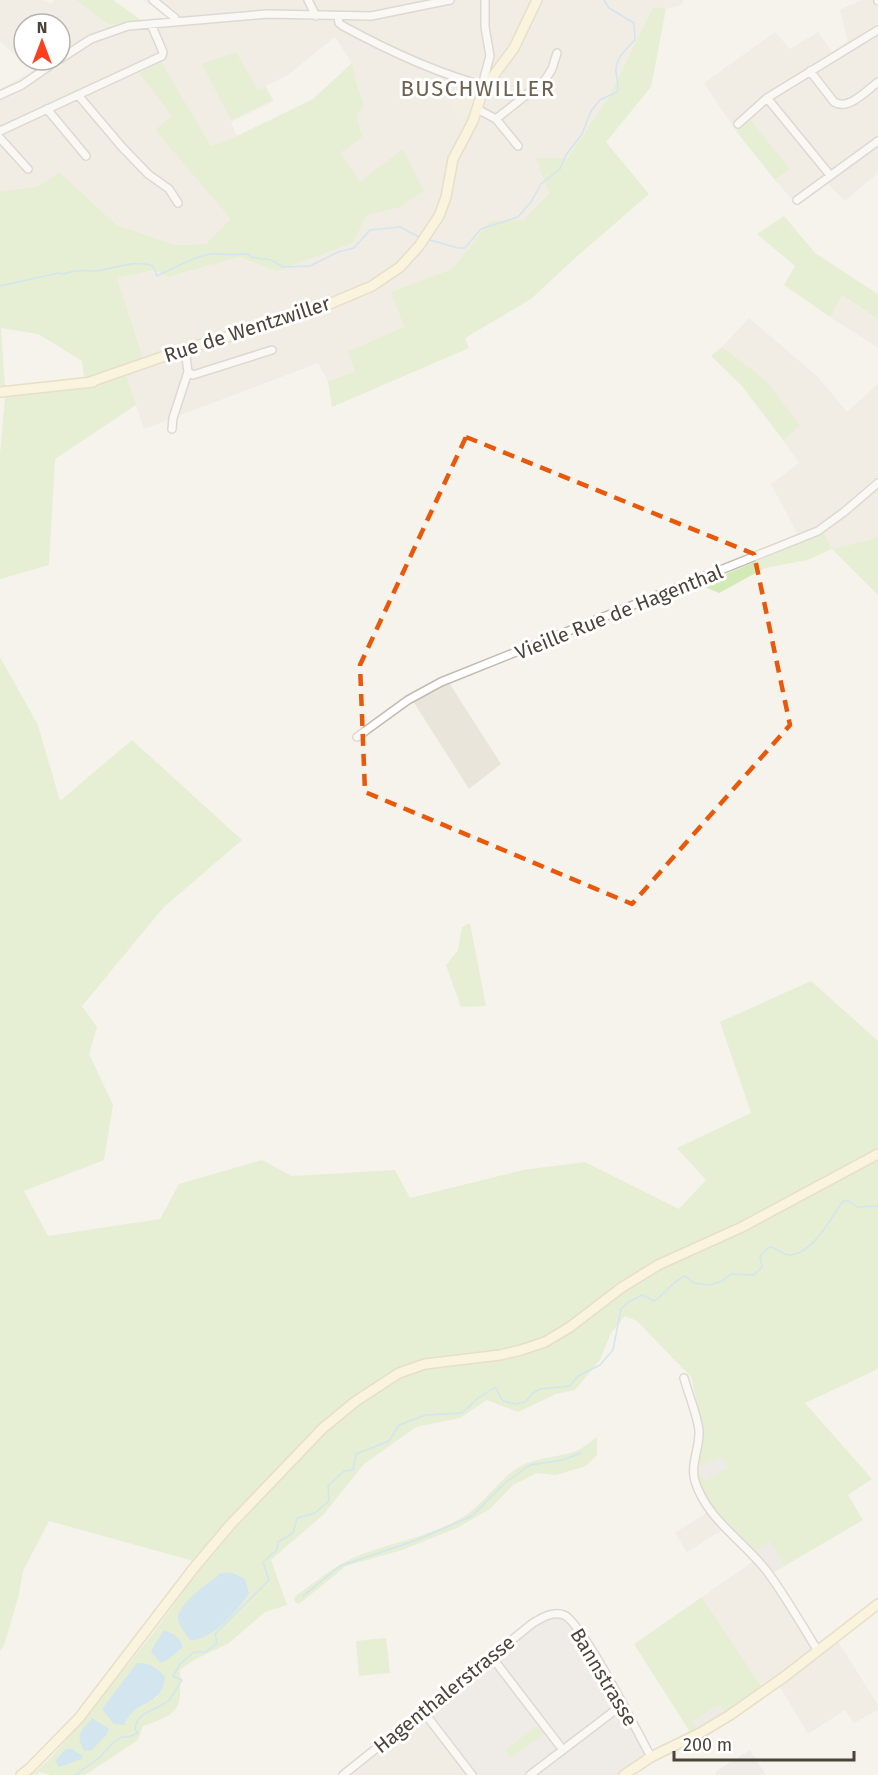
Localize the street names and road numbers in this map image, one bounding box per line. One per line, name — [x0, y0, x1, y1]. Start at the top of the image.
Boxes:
street label: Rue de Wentzwiller — [161, 291, 333, 367]
street label: Vieille Rue de Hagenthal — [512, 559, 726, 665]
street label: Bannstrasse — [565, 1624, 643, 1730]
street label: Hagenthalerstrasse — [369, 1630, 519, 1758]

